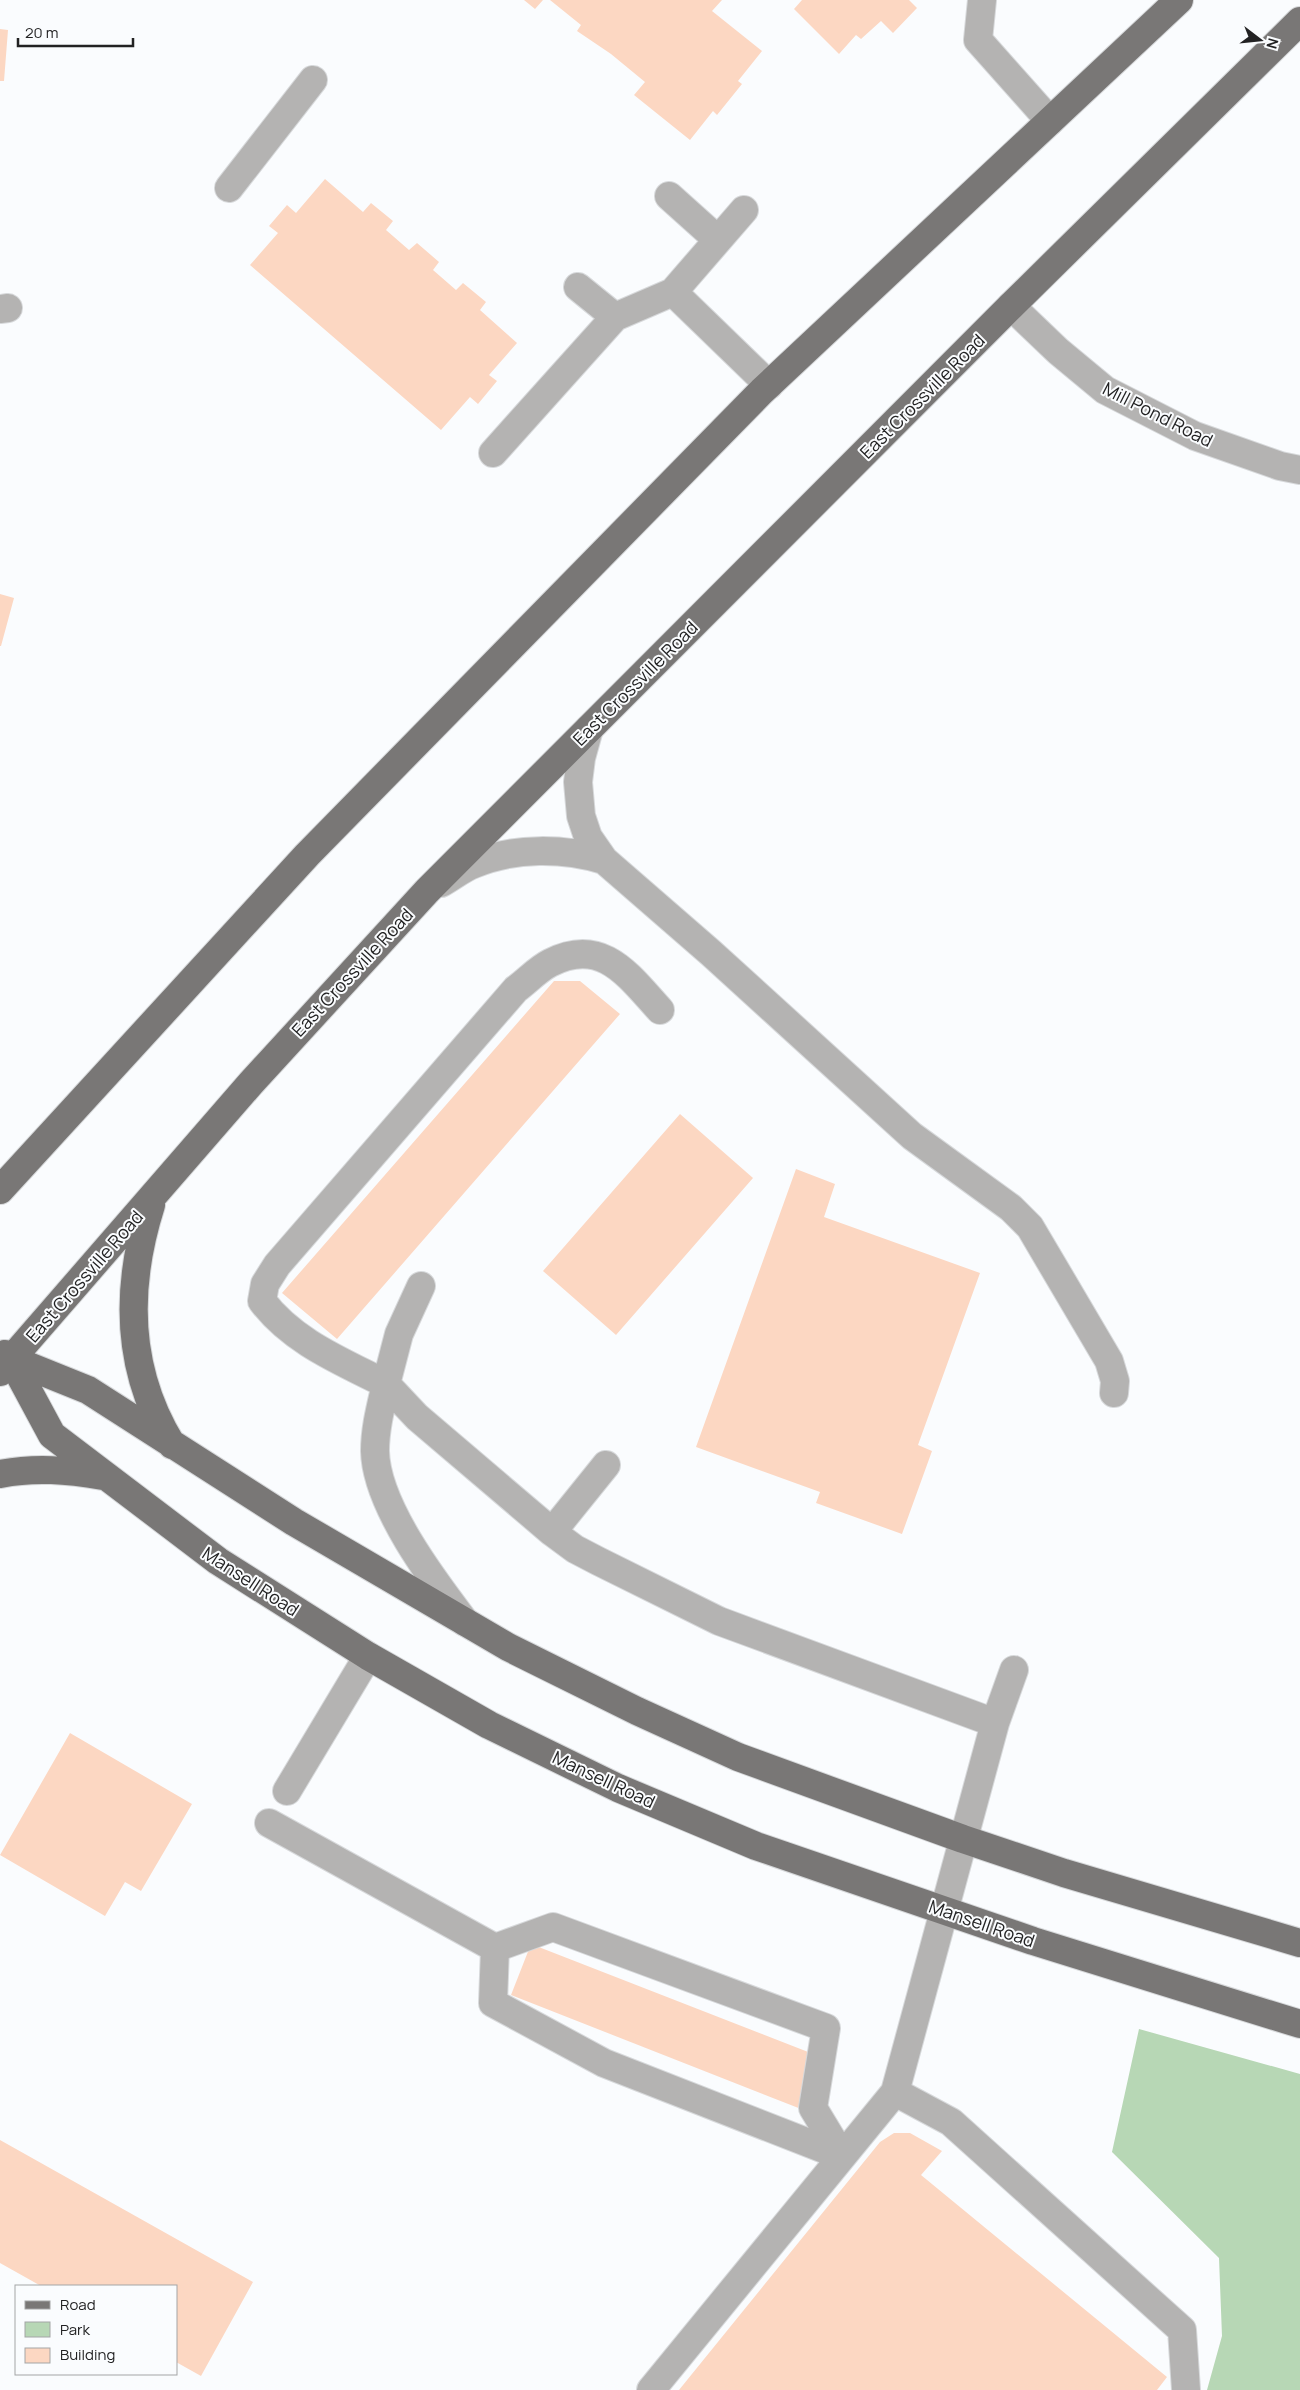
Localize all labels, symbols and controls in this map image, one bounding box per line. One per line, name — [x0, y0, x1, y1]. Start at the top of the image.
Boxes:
scale bar — [18, 15, 132, 47]
north arrow — [1235, 15, 1285, 65]
text: 20 m — [25, 22, 58, 43]
text: N — [1262, 36, 1283, 51]
street label: East Crossville Road — [854, 328, 990, 464]
street label: Mill Pond Road — [1099, 376, 1217, 452]
street label: East Crossville Road — [567, 615, 703, 751]
street label: East Crossville Road — [286, 903, 418, 1041]
street label: East Crossville Road — [20, 1205, 148, 1347]
street label: Mansell Road — [198, 1541, 304, 1621]
street label: Mansell Road — [549, 1745, 659, 1813]
street label: Mansell Road — [926, 1894, 1038, 1952]
legend — [15, 2285, 178, 2375]
text: Road — [60, 2294, 96, 2315]
text: Park — [60, 2319, 90, 2340]
text: Building — [60, 2344, 115, 2365]

